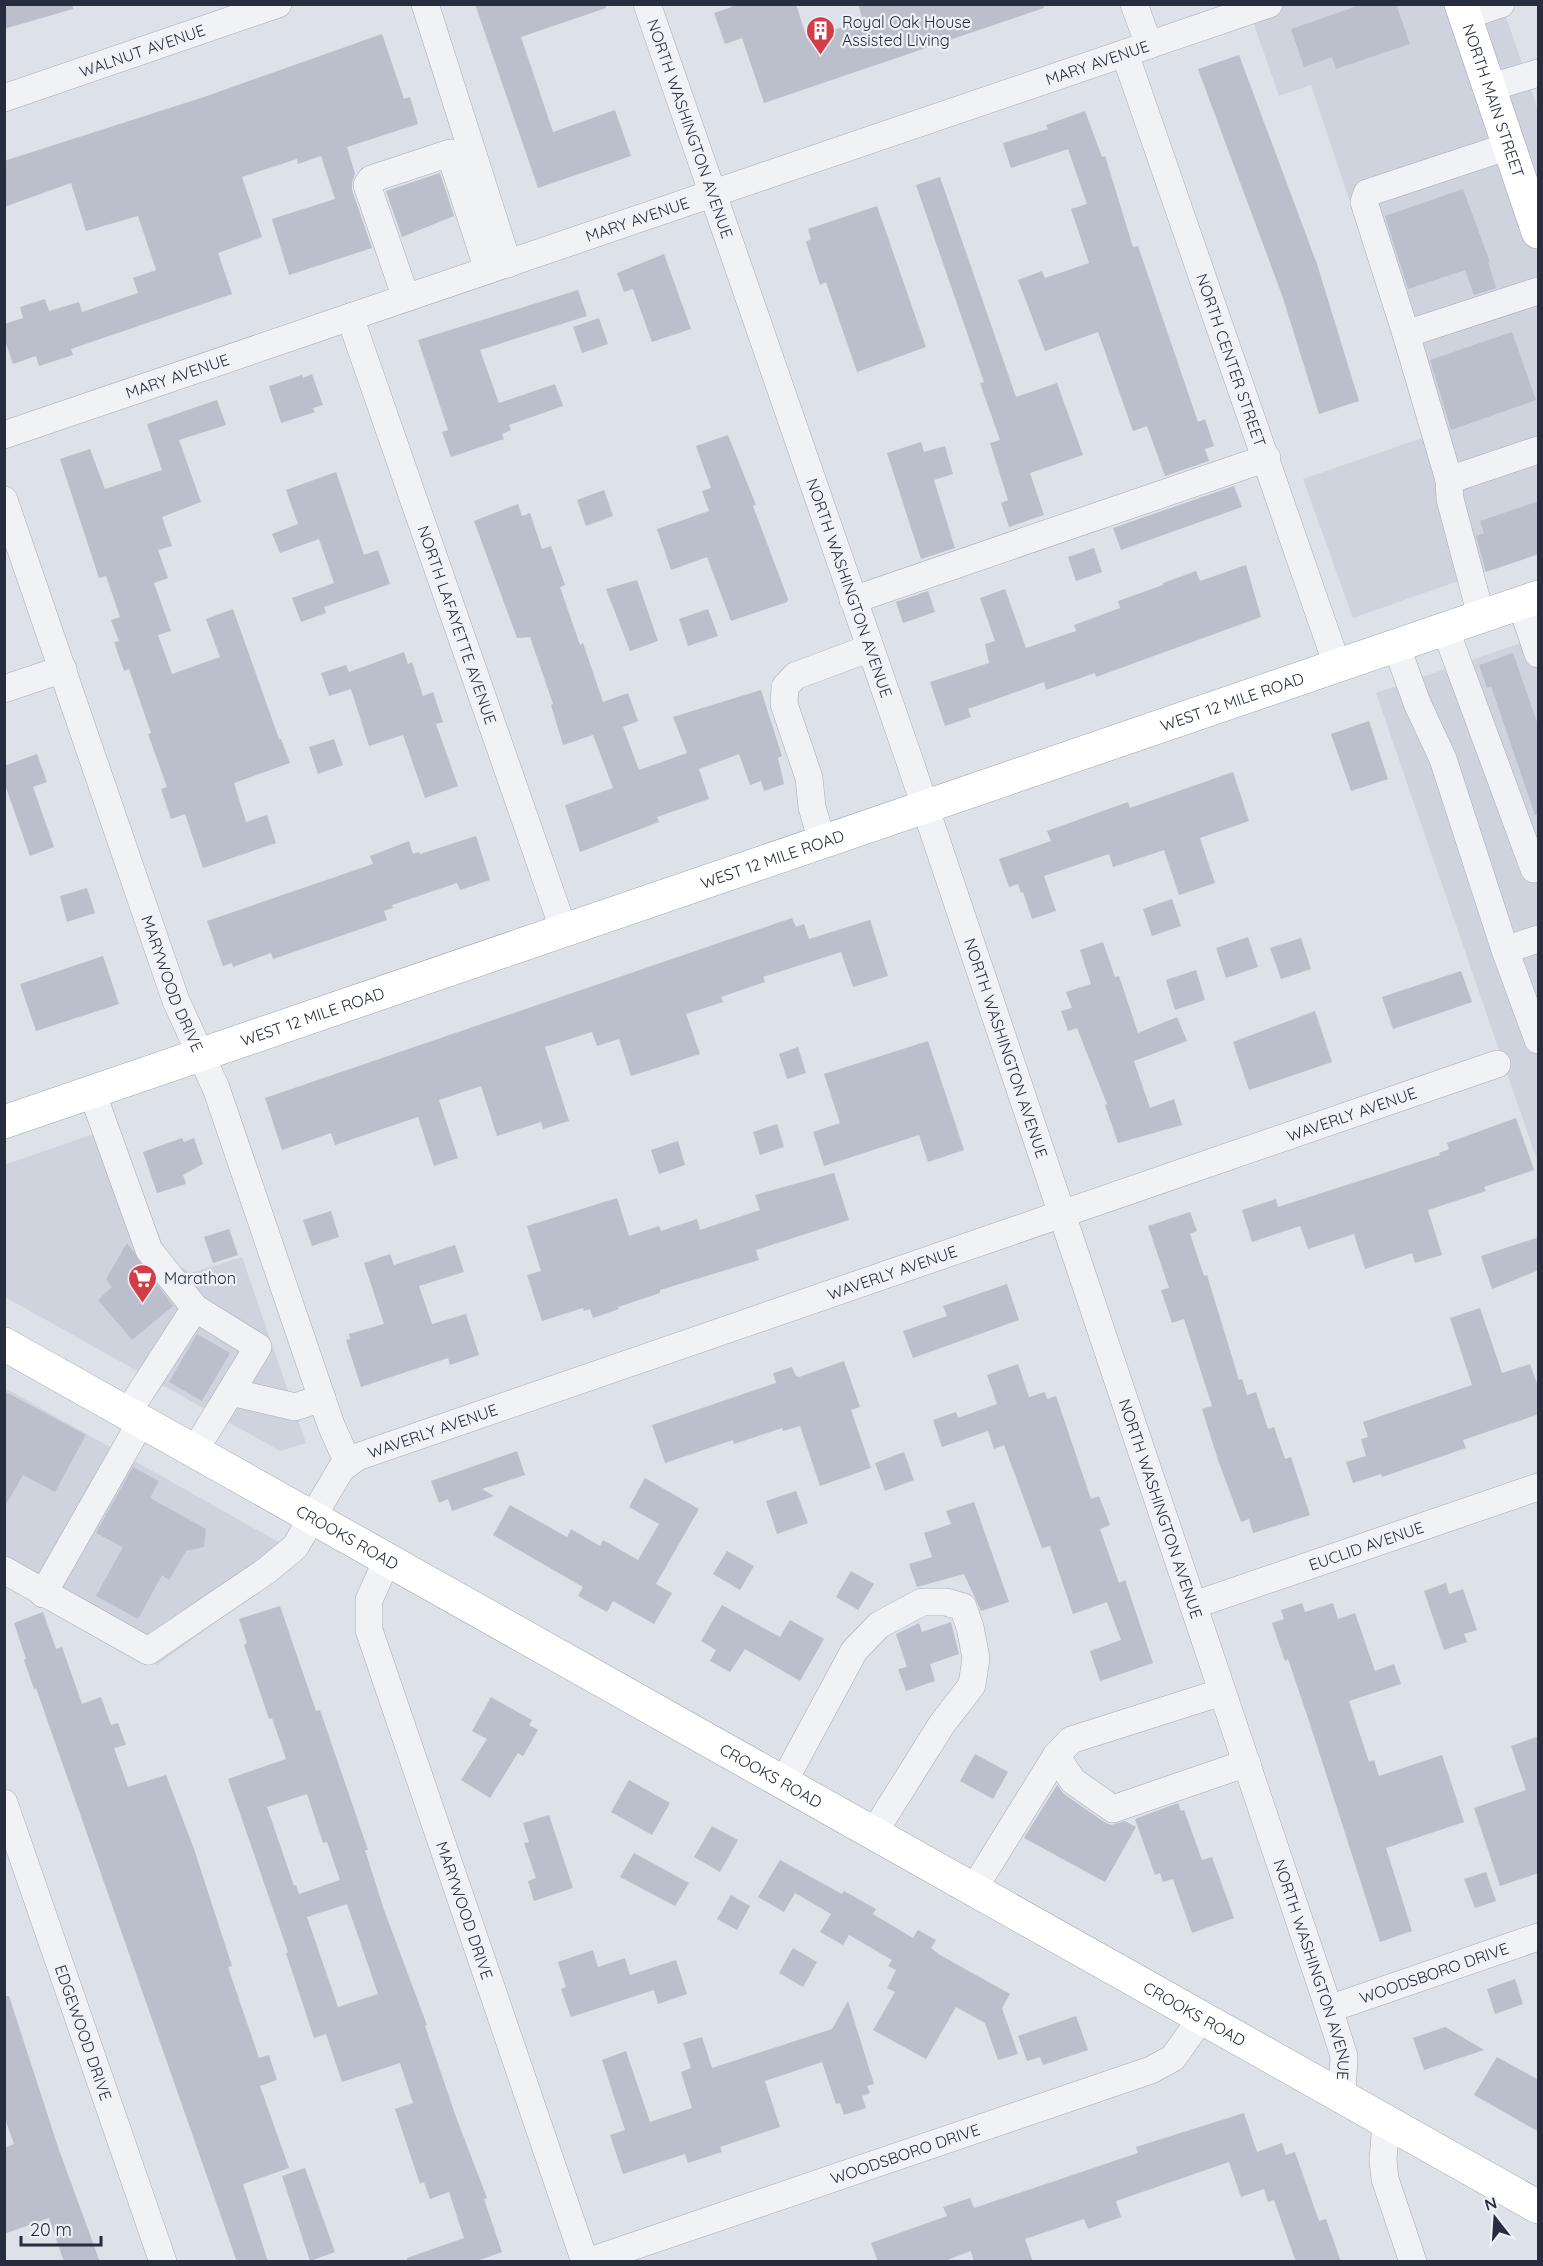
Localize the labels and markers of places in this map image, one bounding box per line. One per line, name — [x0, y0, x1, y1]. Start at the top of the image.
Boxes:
place label: Royal Oak House Assisted Living — [842, 12, 971, 50]
building icon: Royal Oak House Assisted Living — [805, 15, 837, 57]
supermarket icon: Marathon — [127, 1262, 159, 1304]
place label: Marathon — [164, 1268, 236, 1288]

